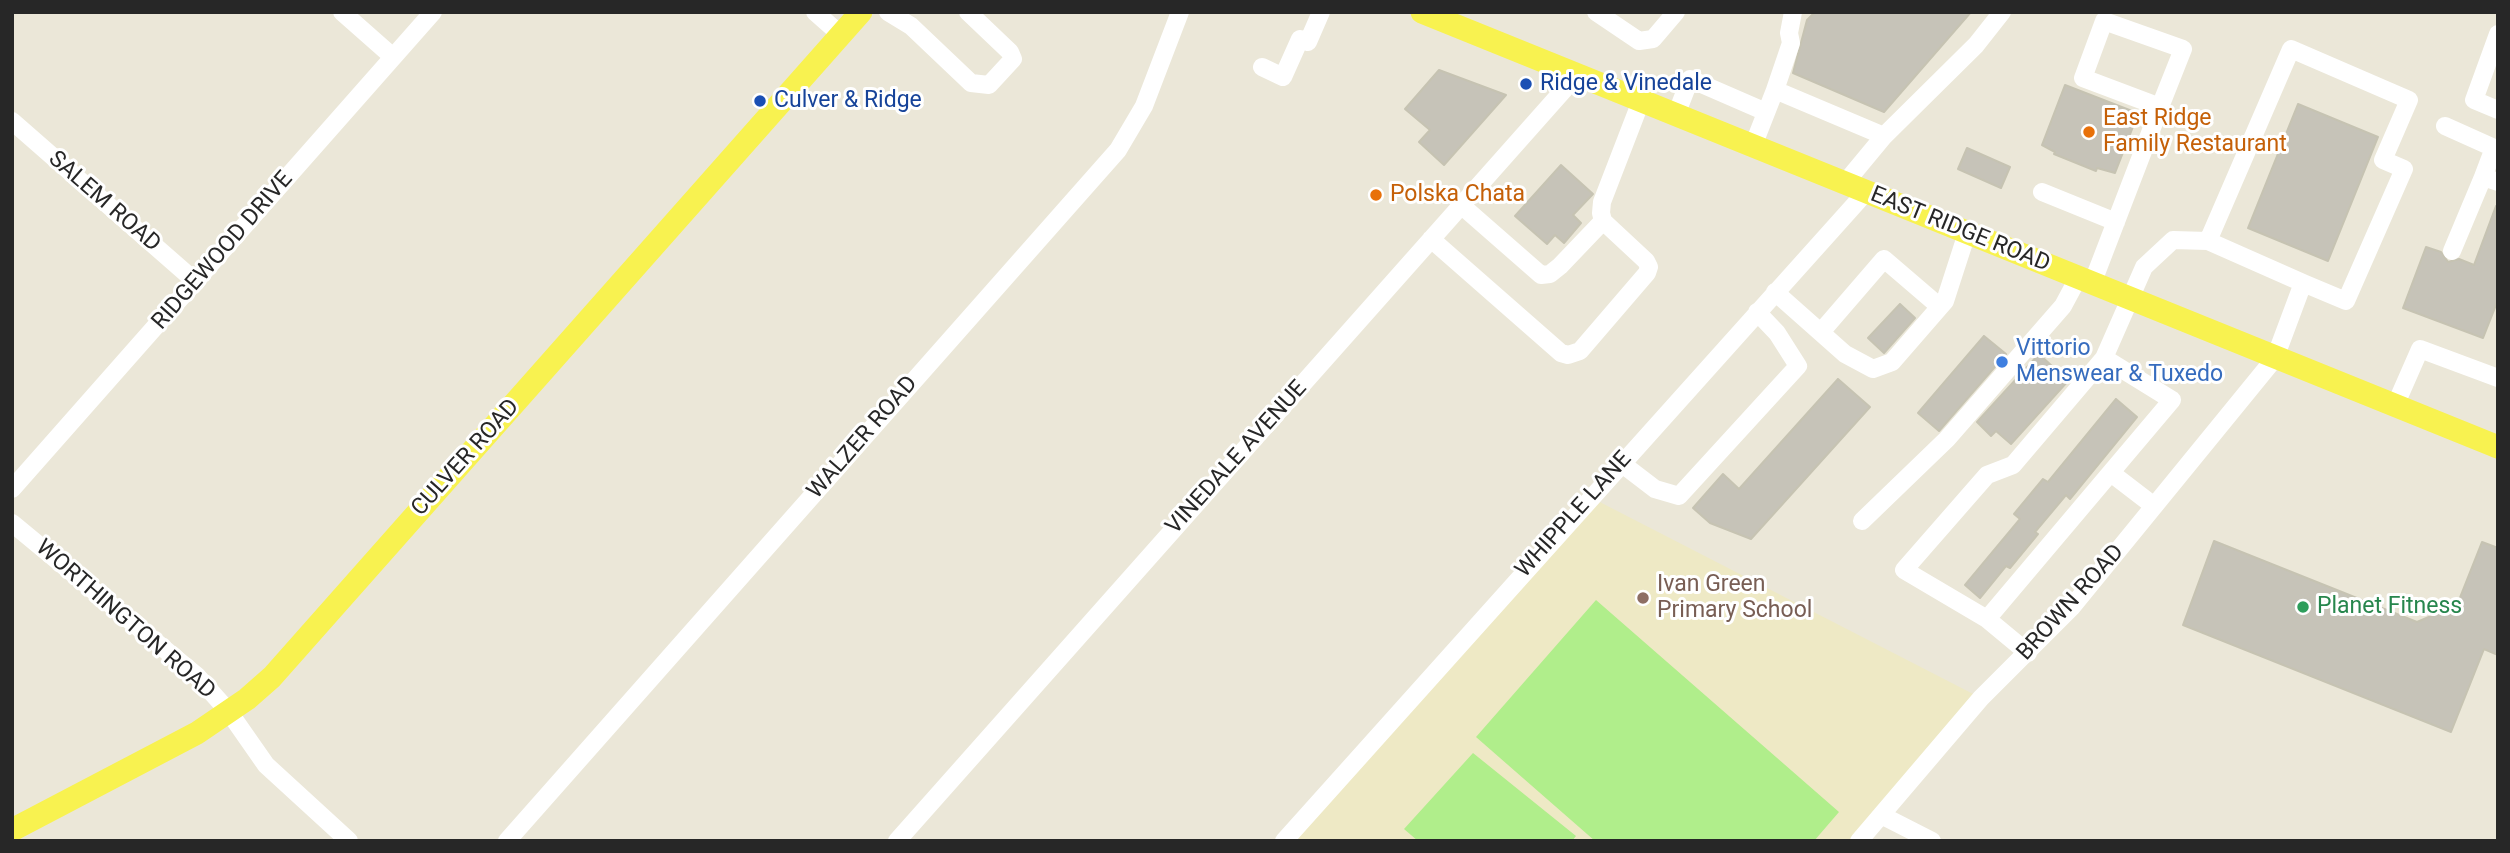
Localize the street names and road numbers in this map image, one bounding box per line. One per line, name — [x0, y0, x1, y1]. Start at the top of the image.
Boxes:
street label: SALEM ROAD — [42, 146, 166, 258]
street label: RIDGEWOOD DRIVE — [147, 166, 299, 336]
street label: EAST RIDGE ROAD — [1866, 181, 2054, 279]
street label: WALZER ROAD — [802, 371, 924, 505]
street label: VINEDALE AVENUE — [1161, 375, 1313, 541]
street label: CULVER ROAD — [406, 394, 526, 522]
street label: WHIPPLE LANE — [1510, 446, 1638, 584]
street label: WORTHINGTON ROAD — [29, 534, 221, 706]
street label: BROWN ROAD — [2012, 539, 2130, 667]

